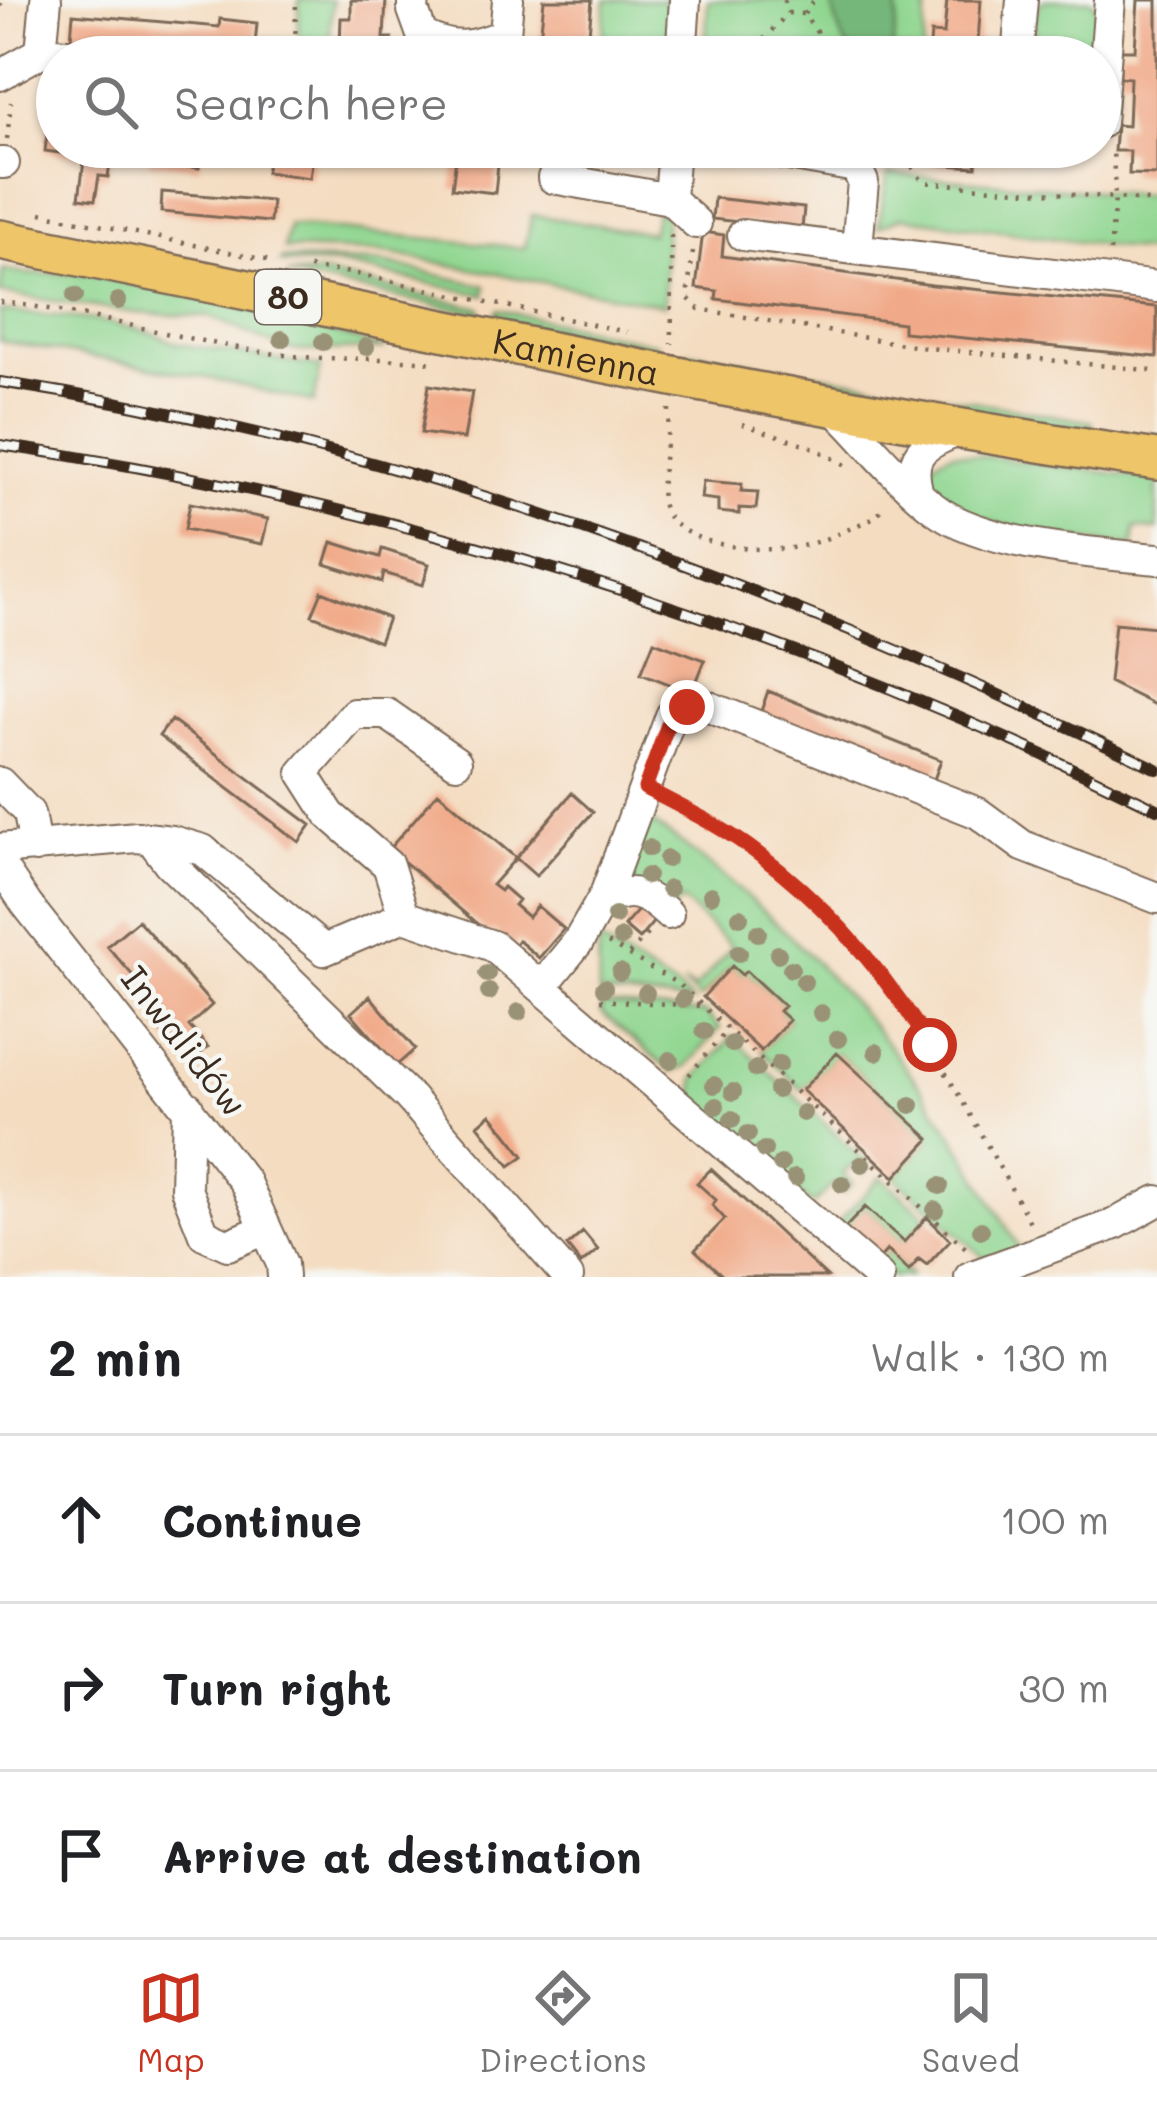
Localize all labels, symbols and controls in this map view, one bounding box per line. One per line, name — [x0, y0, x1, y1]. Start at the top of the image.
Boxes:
search box — [36, 36, 1121, 168]
icon: search — [78, 69, 144, 135]
text: Search here — [174, 73, 448, 131]
road number: 80 — [255, 270, 321, 324]
street label: Kamienna — [489, 316, 664, 395]
route end — [660, 680, 714, 734]
street label: Inwalidów — [112, 955, 259, 1125]
route start — [903, 1018, 957, 1072]
text: 2 min — [48, 1322, 182, 1389]
text: Walk · 130 m — [870, 1330, 1109, 1381]
icon: ahead — [48, 1486, 114, 1552]
text: Continue — [162, 1490, 362, 1548]
text: 100 m — [1000, 1493, 1109, 1544]
icon: right — [48, 1654, 114, 1720]
text: Turn right — [162, 1658, 391, 1716]
text: 30 m — [1019, 1661, 1109, 1712]
icon: arrive — [48, 1822, 114, 1888]
text: Arrive at destination — [162, 1826, 642, 1884]
tab: Map — [137, 1965, 205, 2080]
tab: Directions — [479, 1965, 647, 2080]
tab: Saved — [922, 1965, 1020, 2080]

